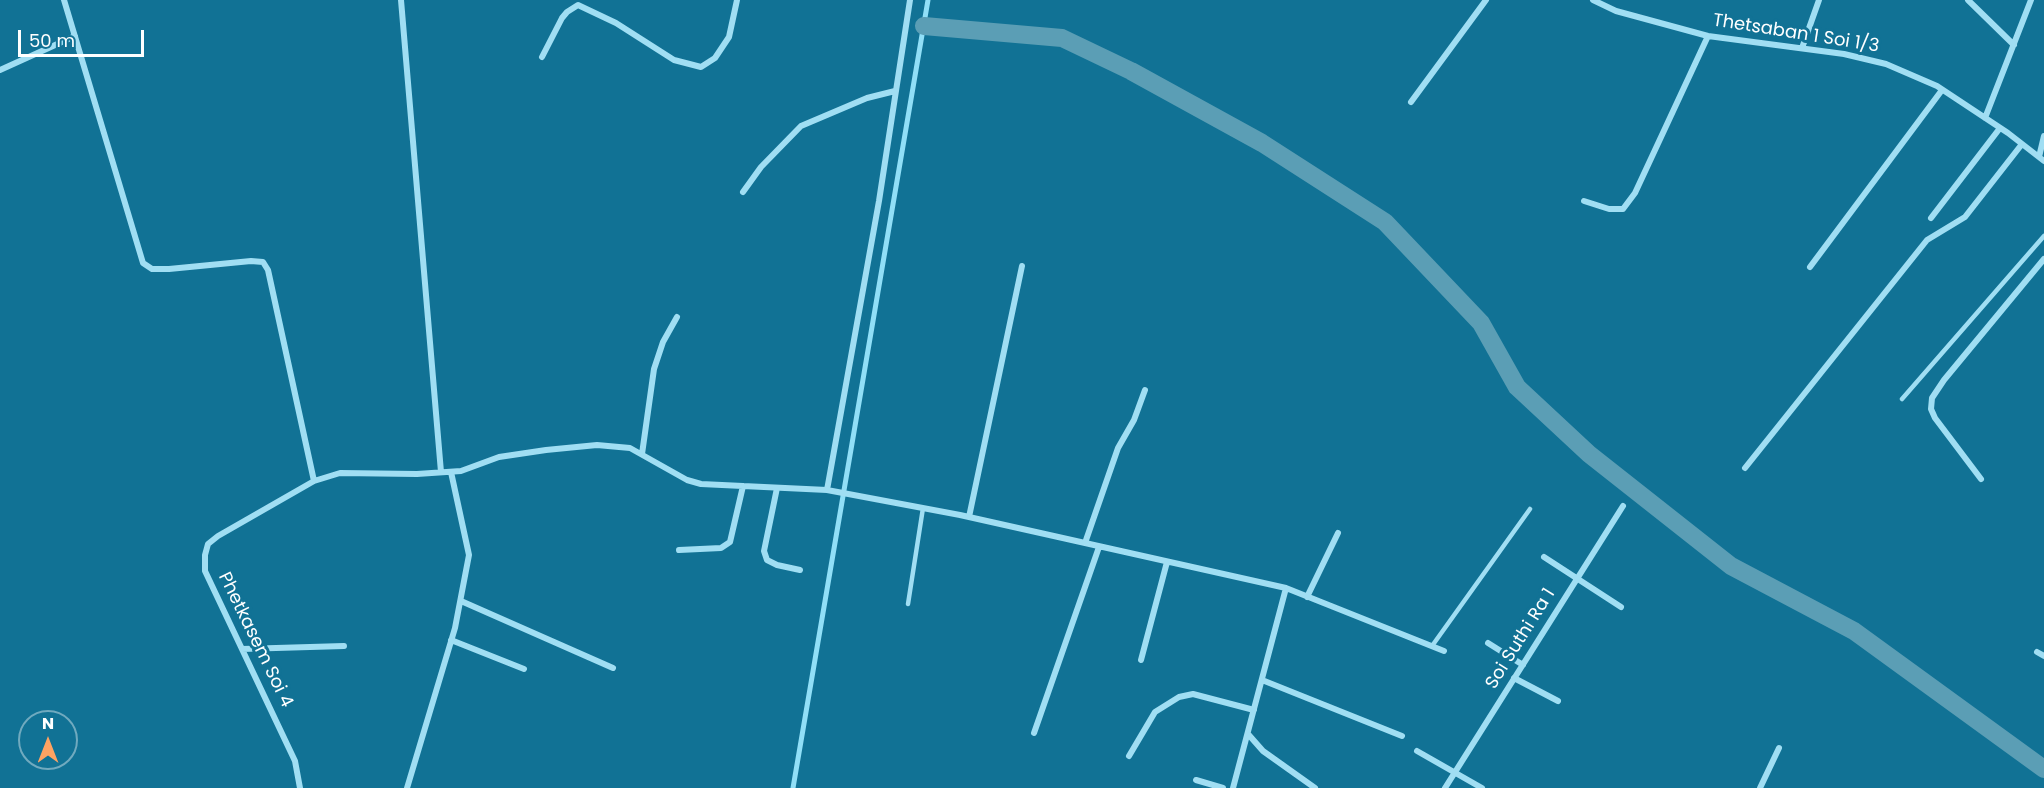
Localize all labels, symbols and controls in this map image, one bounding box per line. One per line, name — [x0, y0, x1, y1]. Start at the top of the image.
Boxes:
street label: Thetsaban 1 Soi 1/3 — [1711, 10, 1881, 58]
scale bar — [21, 18, 147, 56]
text: 50 m — [29, 28, 75, 53]
street label: Phetkasem Soi 4 — [213, 569, 297, 711]
street label: Soi Suthi Ra 1 — [1482, 585, 1560, 693]
north arrow — [18, 710, 78, 770]
text: N — [42, 712, 54, 735]

